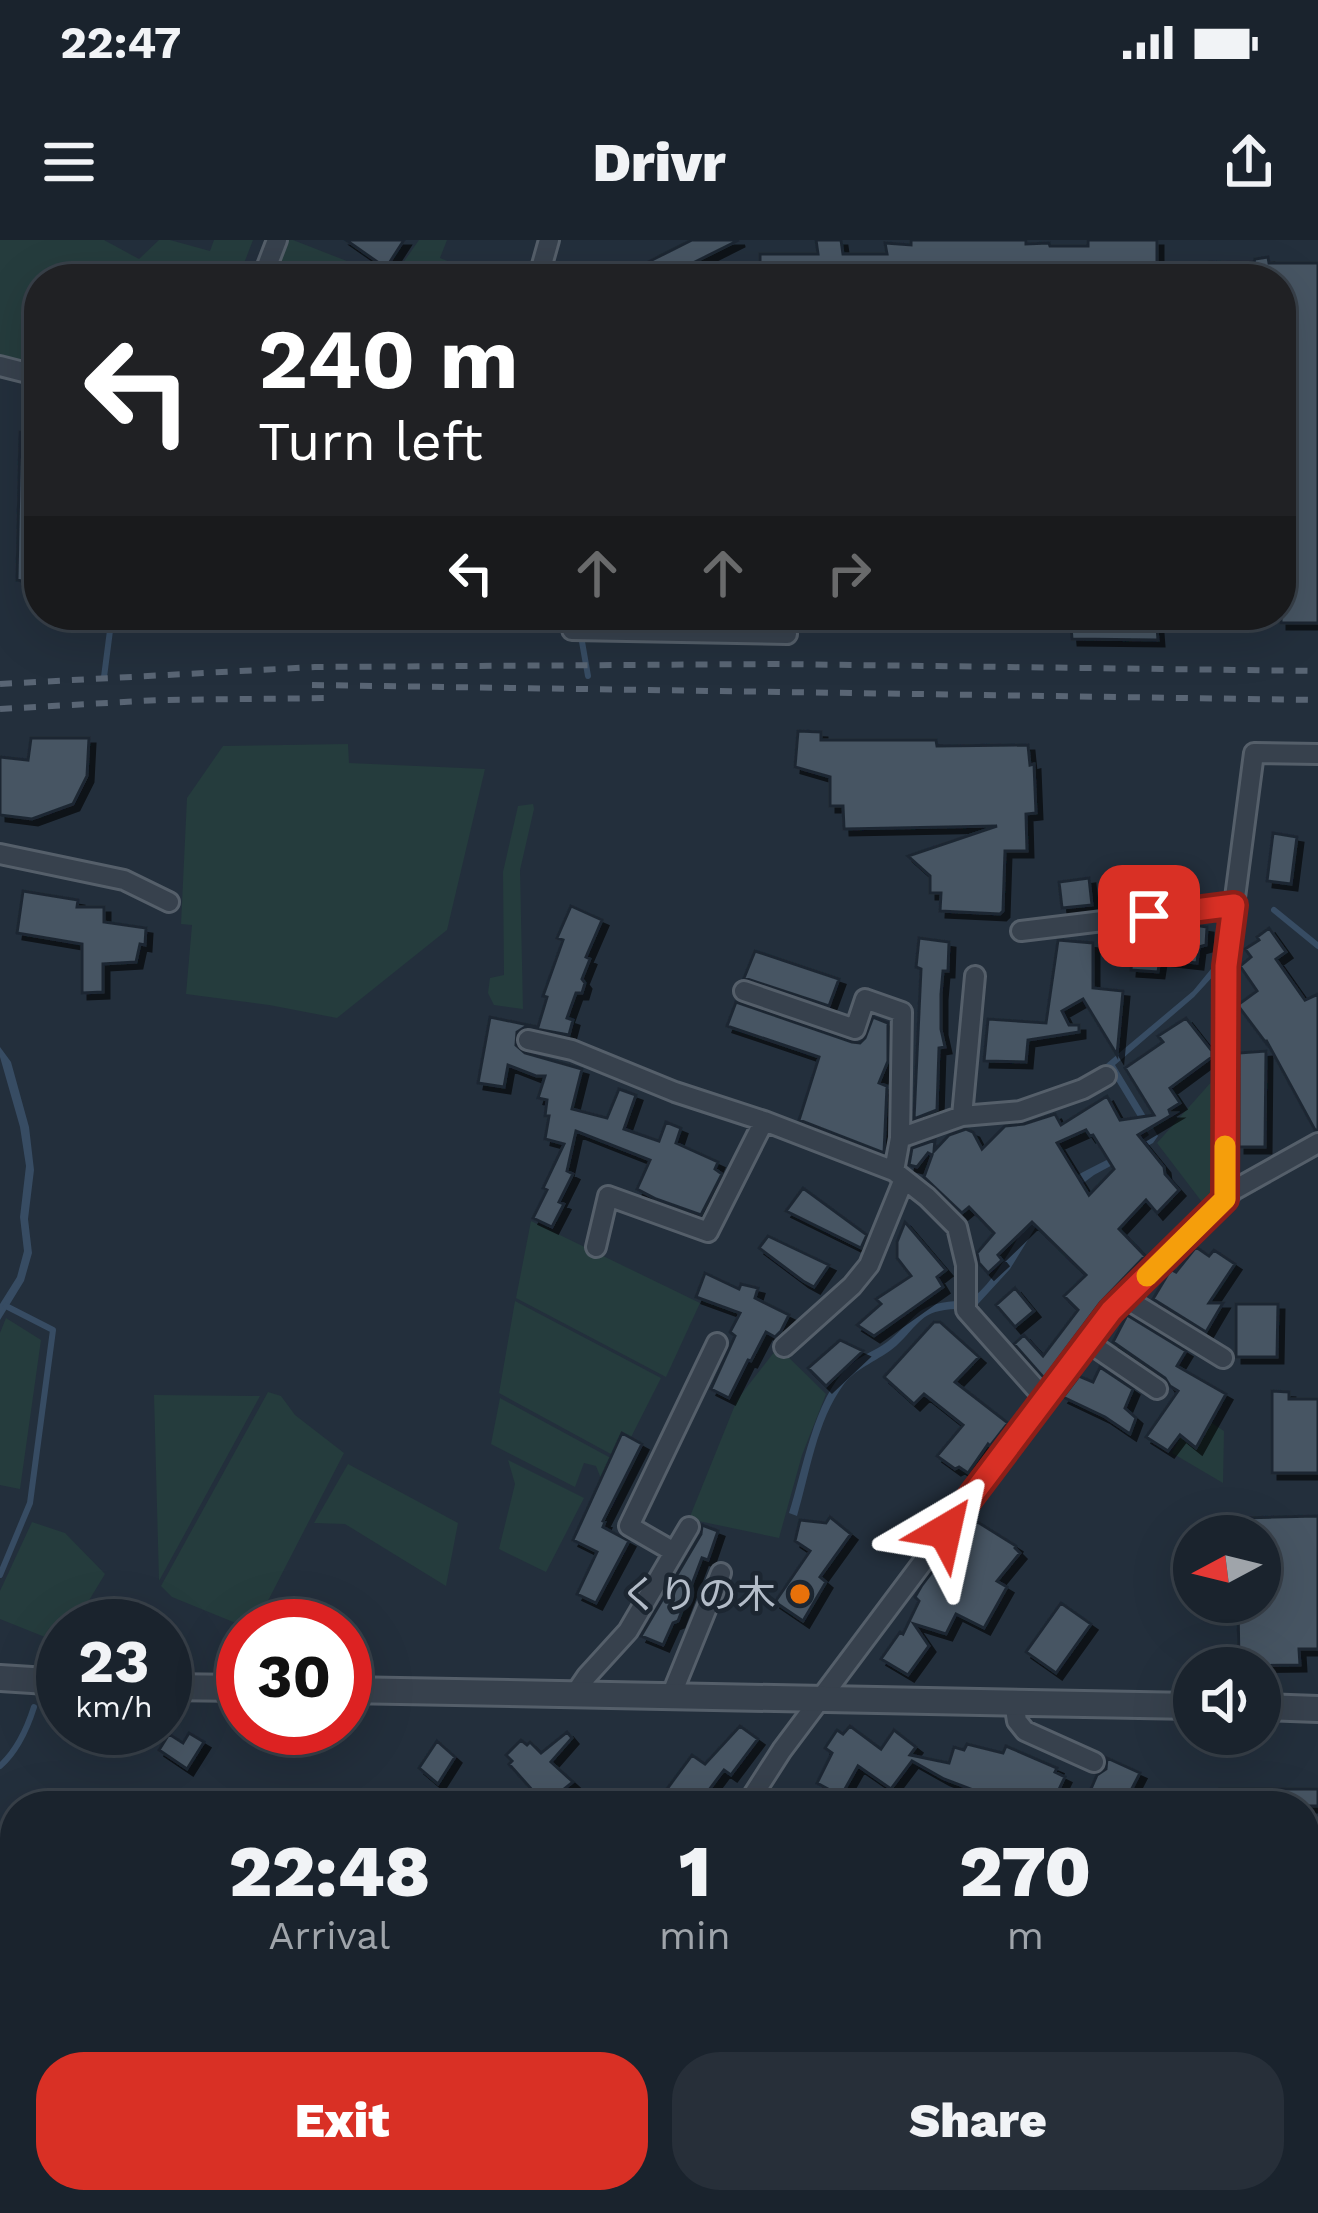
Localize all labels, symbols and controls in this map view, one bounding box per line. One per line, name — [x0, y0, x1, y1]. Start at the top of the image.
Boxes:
text: 22:47 — [60, 16, 181, 69]
icon: menu — [36, 129, 102, 195]
icon: share — [1216, 129, 1282, 195]
text: Drivr — [592, 131, 726, 194]
text: 240 m — [258, 310, 519, 408]
icon: left — [60, 312, 216, 468]
text: Turn left — [258, 410, 483, 473]
icon: left — [438, 540, 504, 606]
icon: ahead — [564, 540, 630, 606]
icon: ahead — [690, 540, 756, 606]
icon: right — [816, 540, 882, 606]
pin — [1098, 865, 1200, 967]
icon: arrive — [1116, 883, 1182, 949]
position arrow — [882, 1468, 1008, 1594]
north arrow — [1173, 1515, 1281, 1623]
map controls — [1173, 1515, 1281, 1755]
place label: くりの木 — [620, 1572, 776, 1617]
marker: くりの木 — [787, 1581, 813, 1607]
speed limit sign: 30 — [216, 1599, 372, 1755]
text: 23 — [78, 1626, 150, 1697]
button: sound — [1173, 1647, 1281, 1755]
text: km/h — [75, 1689, 153, 1724]
text: 22:48 — [229, 1829, 430, 1913]
text: 1 — [679, 1829, 711, 1913]
text: 270 — [959, 1829, 1091, 1913]
text: Arrival — [269, 1913, 390, 1958]
text: min — [659, 1913, 731, 1958]
text: m — [1007, 1913, 1044, 1958]
button: Exit — [36, 2052, 648, 2190]
button: Share — [672, 2052, 1284, 2190]

